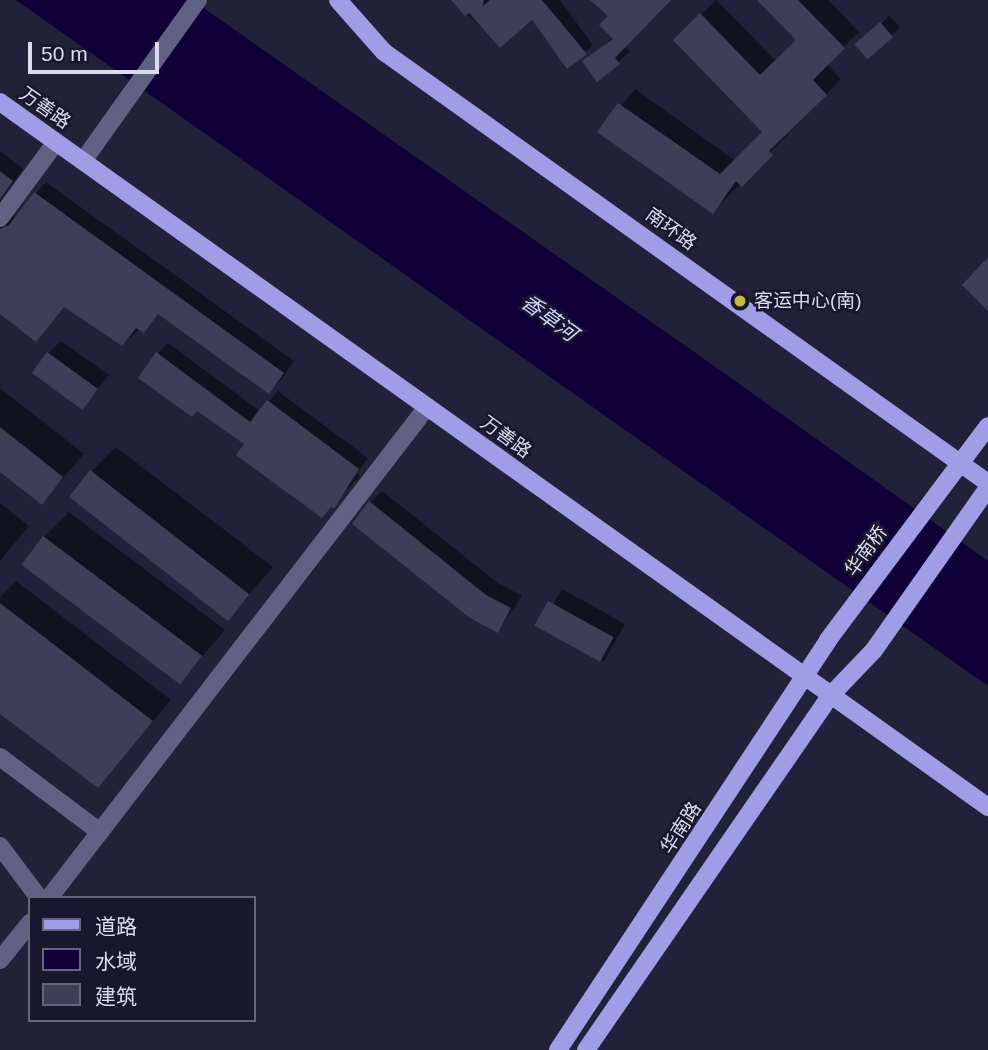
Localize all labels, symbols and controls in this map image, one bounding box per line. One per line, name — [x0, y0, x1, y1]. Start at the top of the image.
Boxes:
scale bar — [32, 28, 163, 72]
text: 50 m — [41, 42, 88, 65]
street label: 万善路 — [15, 82, 75, 134]
street label: 南环路 — [641, 203, 701, 255]
water label: 香草河 — [516, 289, 582, 347]
place label: 客运中心(南) — [754, 290, 862, 312]
marker: 客运中心(南) — [732, 293, 748, 309]
street label: 万善路 — [476, 411, 536, 463]
street label: 华南桥 — [840, 521, 892, 581]
street label: 华南路 — [656, 798, 706, 858]
legend — [28, 896, 256, 1022]
text: 道路 — [95, 915, 137, 938]
text: 水域 — [95, 950, 137, 973]
text: 建筑 — [95, 985, 137, 1008]

